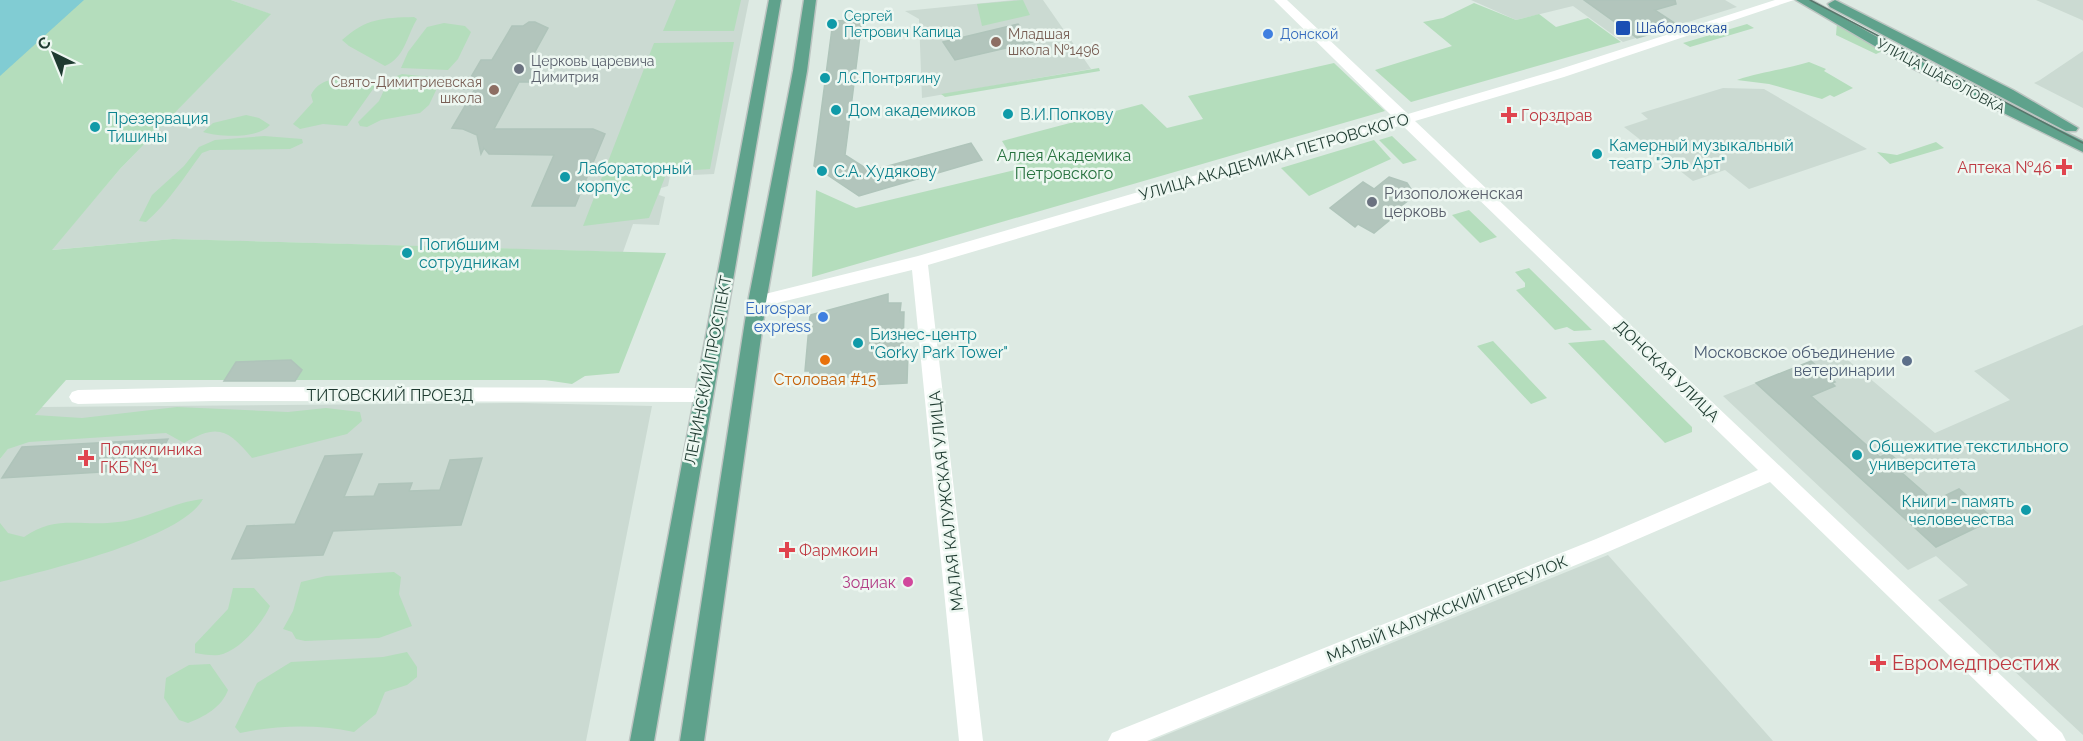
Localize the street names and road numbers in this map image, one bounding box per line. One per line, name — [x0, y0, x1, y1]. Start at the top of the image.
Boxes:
street label: УЛИЦА ШАБОЛОВКА — [1874, 35, 2008, 117]
street label: УЛИЦА АКАДЕМИКА ПЕТРОВСКОГО — [1137, 109, 1411, 205]
street label: ЛЕНИНСКИЙ ПРОСПЕКТ — [680, 274, 736, 466]
street label: ДОНСКАЯ УЛИЦА — [1611, 316, 1723, 426]
street label: ТИТОВСКИЙ ПРОЕЗД — [306, 386, 474, 405]
street label: МАЛАЯ КАЛУЖСКАЯ УЛИЦА — [925, 390, 967, 612]
street label: МАЛЫЙ КАЛУЖСКИЙ ПЕРЕУЛОК — [1324, 552, 1570, 666]

